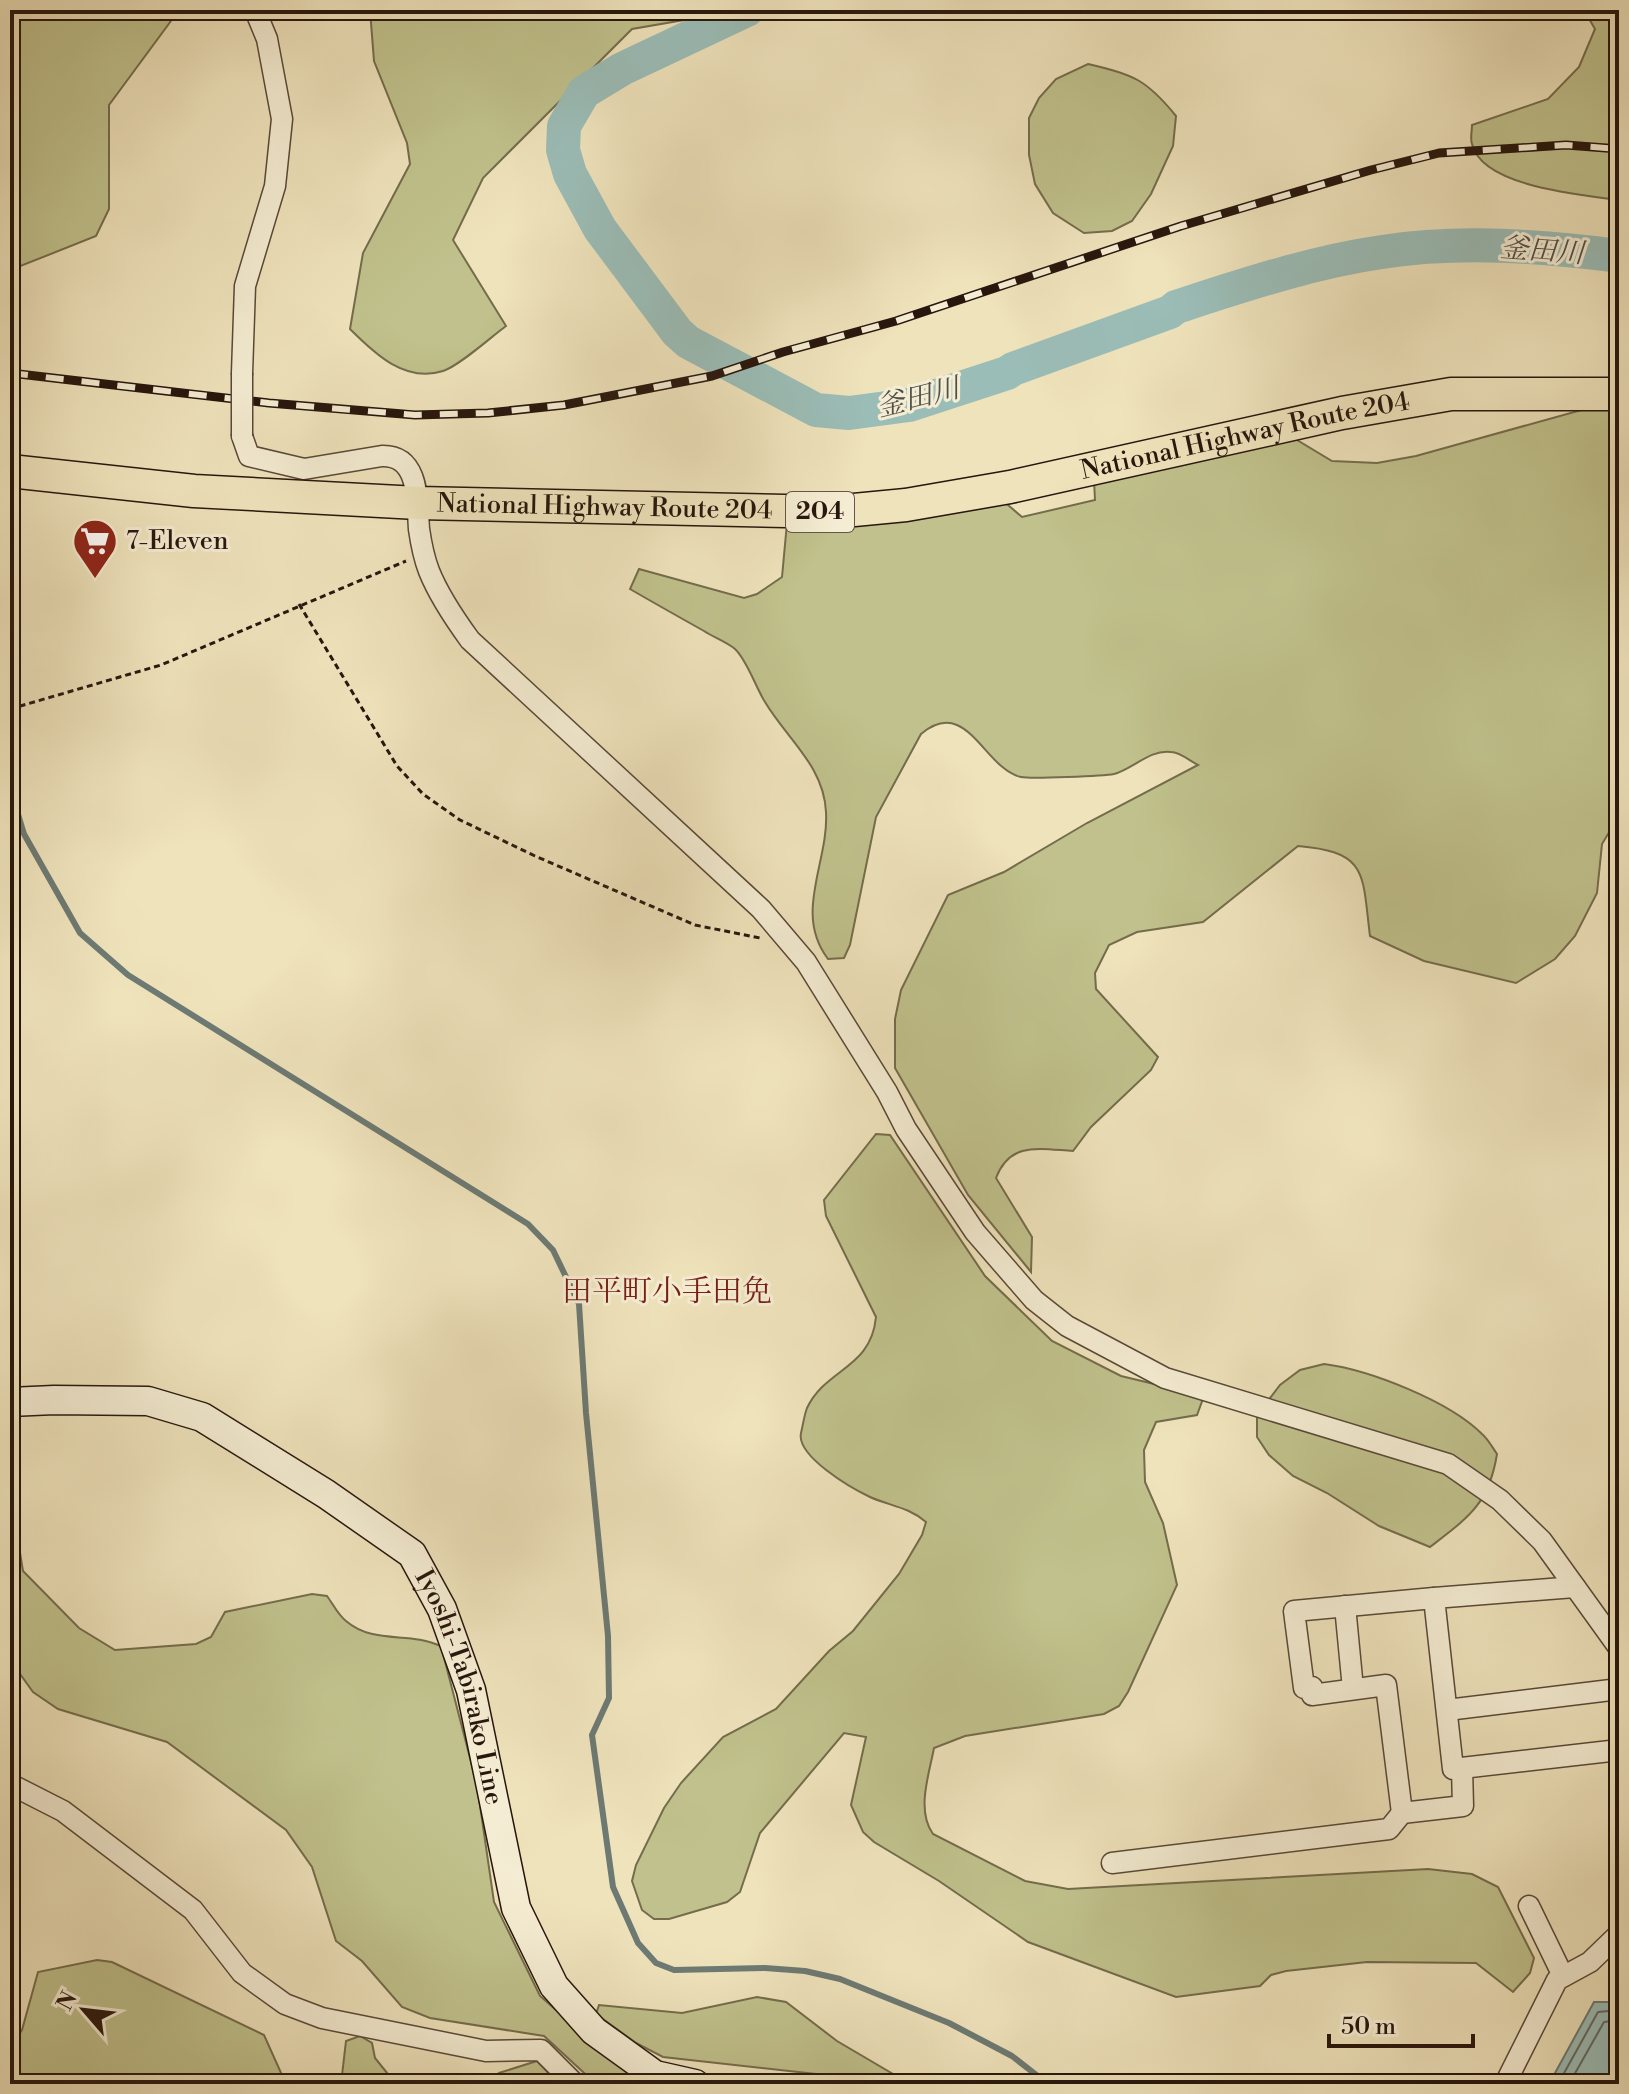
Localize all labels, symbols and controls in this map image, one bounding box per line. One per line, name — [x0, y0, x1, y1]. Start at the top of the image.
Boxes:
water label: 釜田川 — [1499, 231, 1588, 272]
water label: 釜田川 — [873, 370, 966, 425]
street label: National Highway Route 204 — [1077, 385, 1412, 487]
street label: National Highway Route 204 — [436, 487, 773, 527]
road number: 204 — [786, 492, 854, 532]
supermarket icon: 7-Eleven — [71, 517, 119, 580]
place label: 7-Eleven — [126, 525, 228, 557]
district label: 田平町小手田免 — [562, 1273, 772, 1311]
street label: Iyoshi-Tabirako Line — [408, 1564, 510, 1808]
north arrow — [44, 1970, 124, 2050]
text: N — [52, 1987, 84, 2015]
scale bar — [1329, 1998, 1473, 2048]
text: 50 m — [1341, 2012, 1396, 2042]

